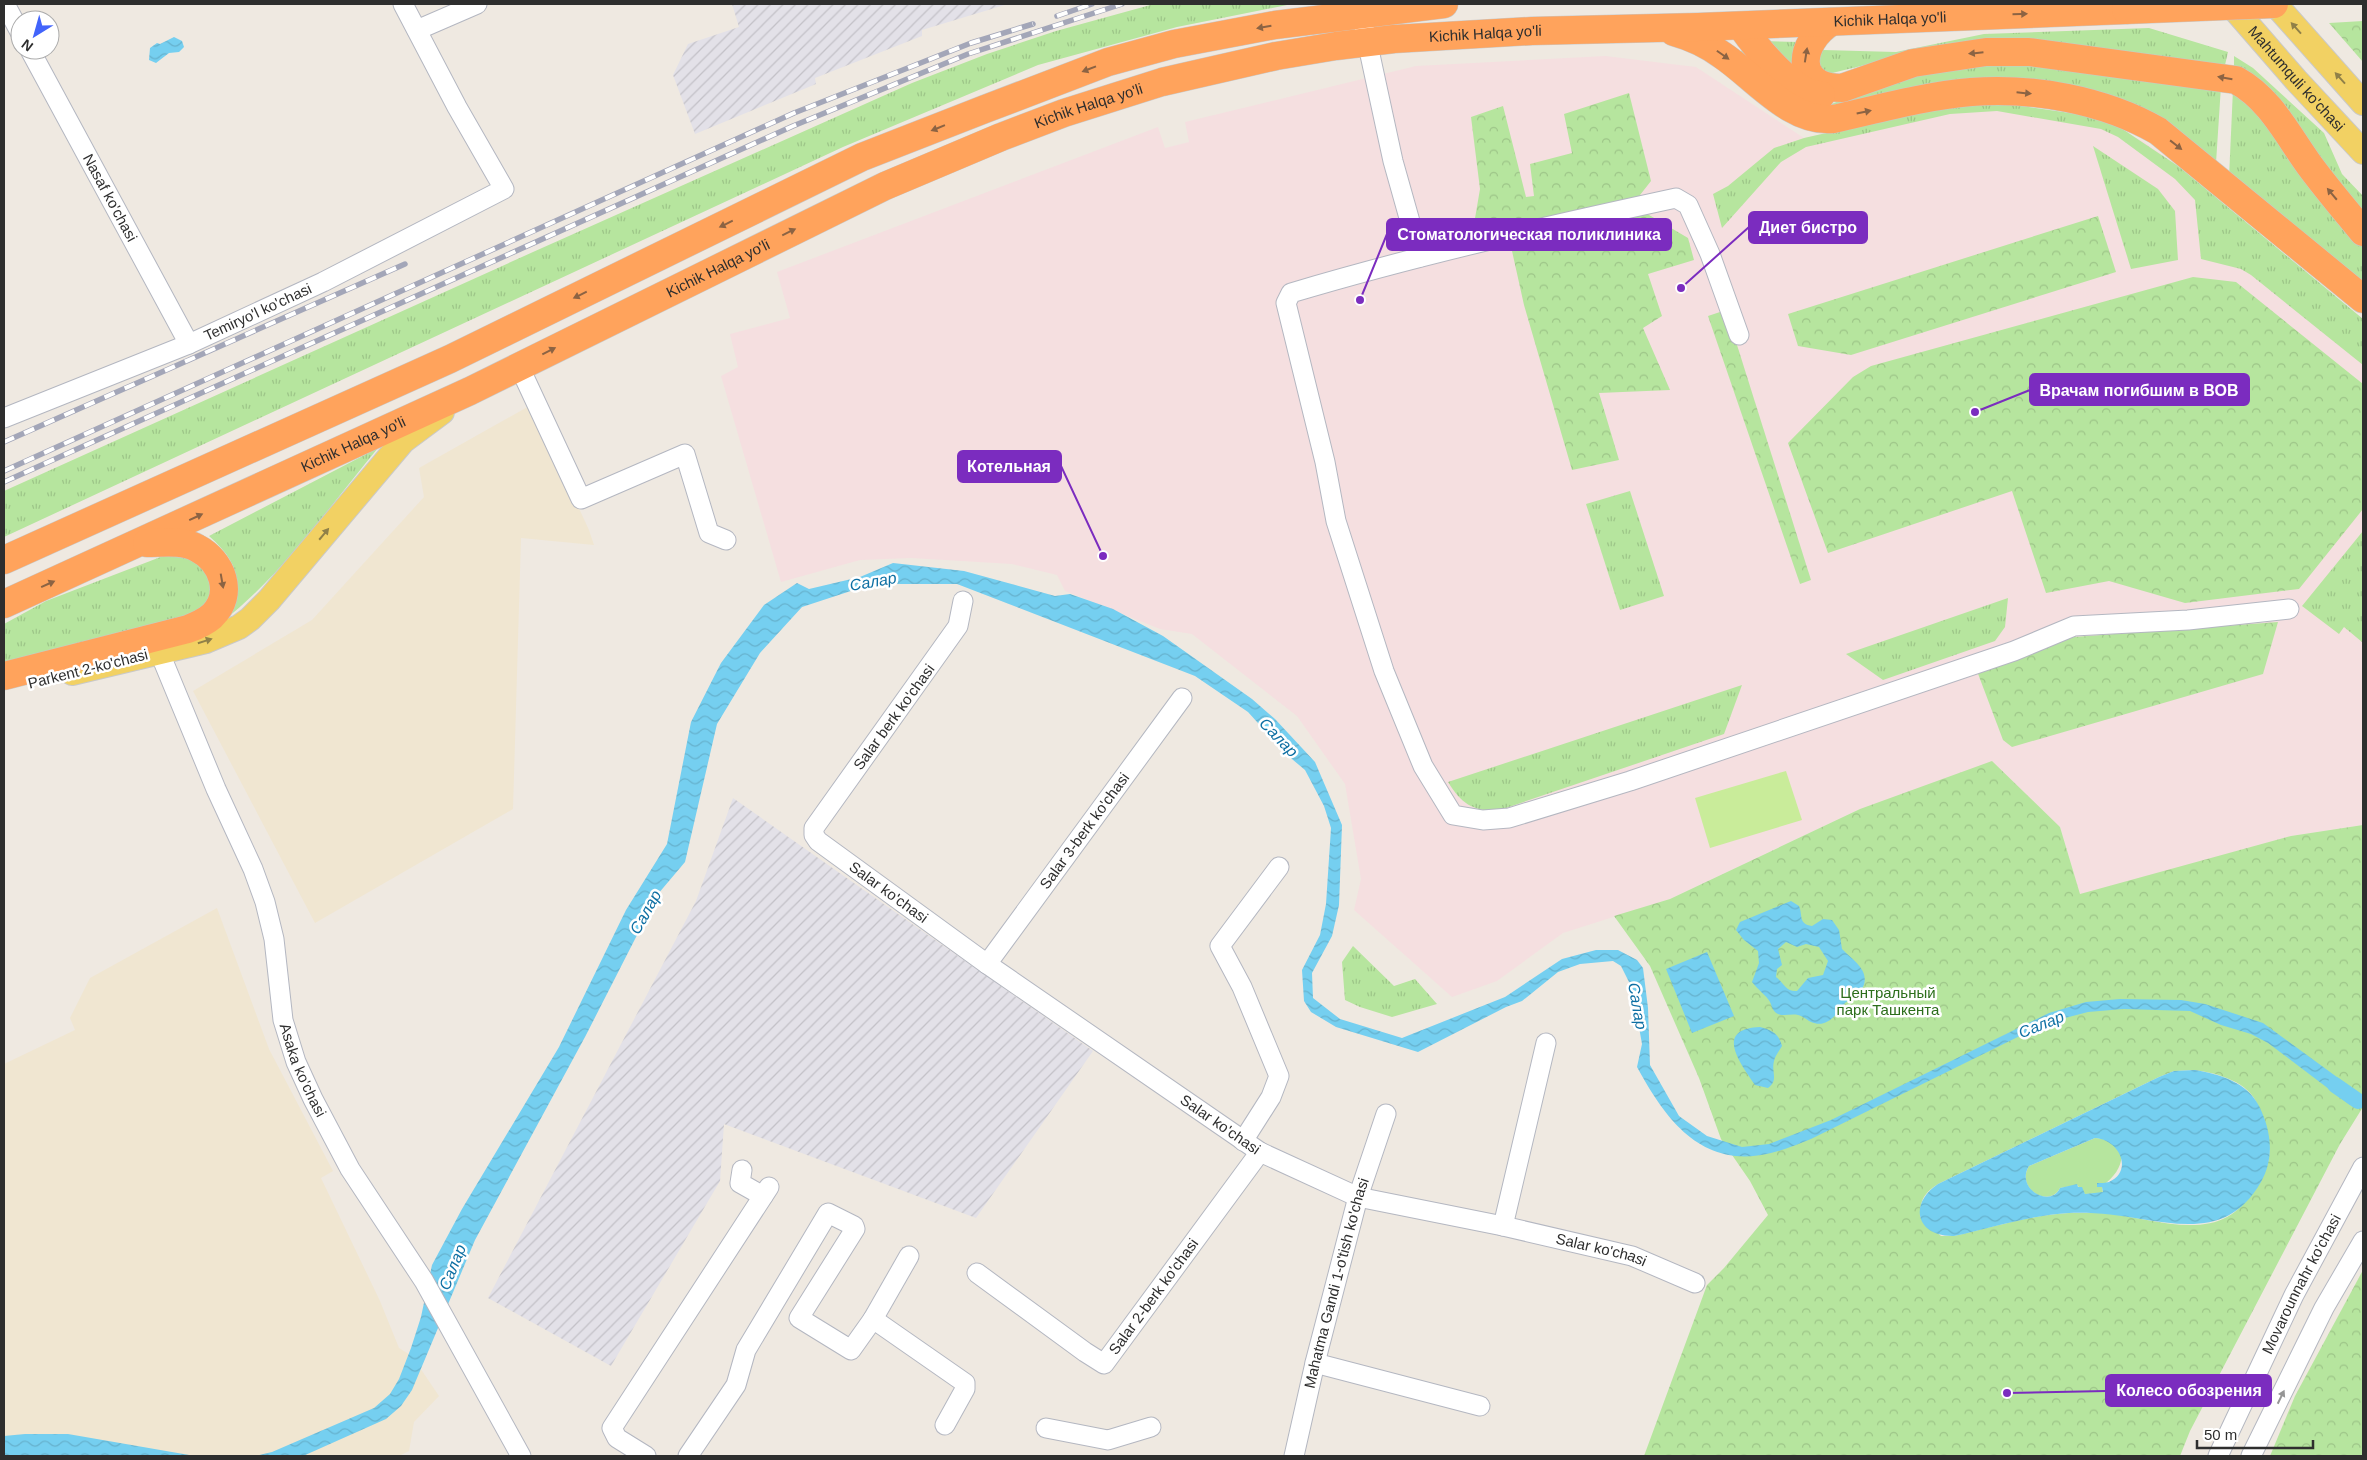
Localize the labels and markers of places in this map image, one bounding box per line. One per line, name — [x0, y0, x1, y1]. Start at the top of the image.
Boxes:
callout: Диет бистро — [1749, 212, 1867, 243]
callout: Стоматологическая поликлиника — [1387, 219, 1671, 250]
callout: Врачам погибшим в ВОВ — [2030, 374, 2249, 405]
callout: Котельная — [958, 451, 1061, 482]
callout: Колесо обозрения — [2106, 1375, 2271, 1406]

